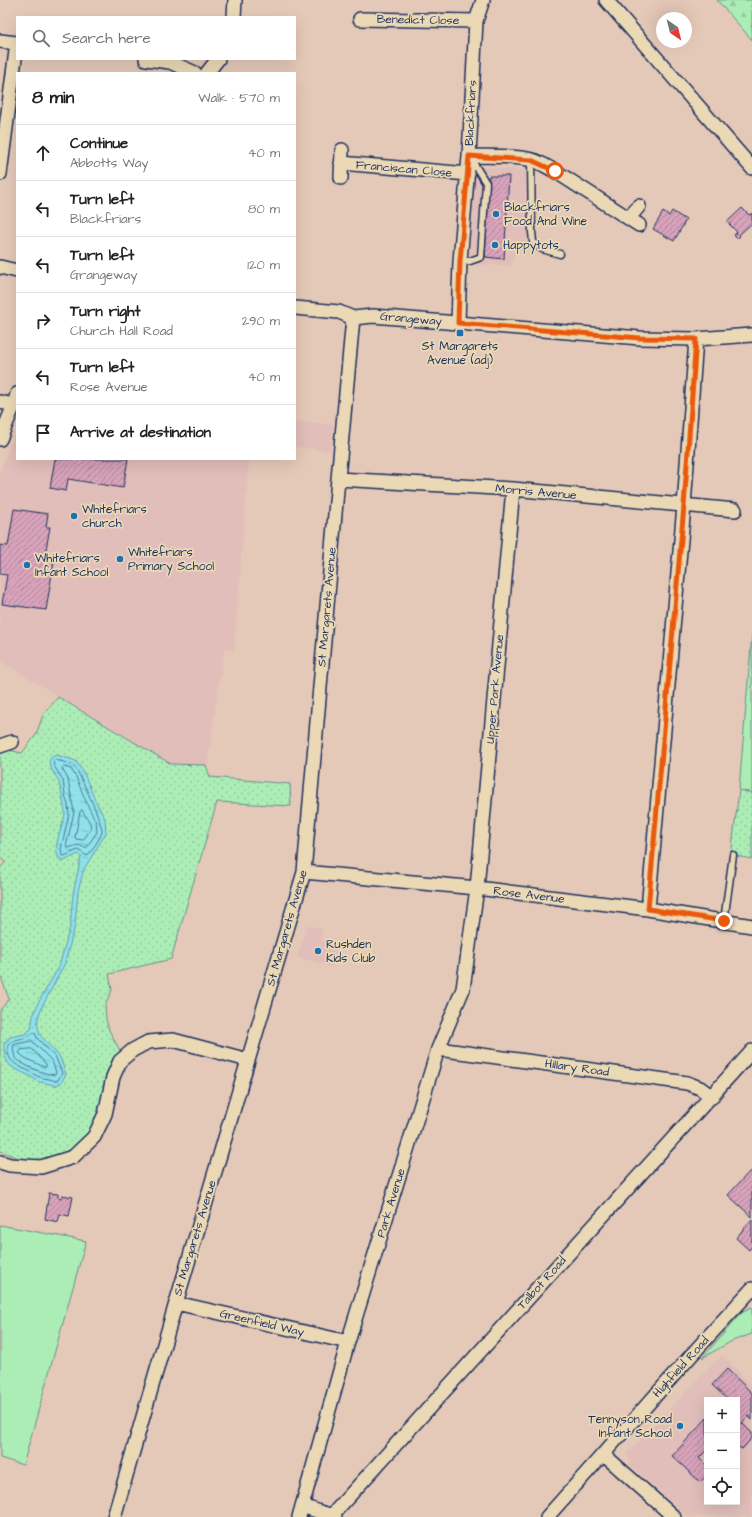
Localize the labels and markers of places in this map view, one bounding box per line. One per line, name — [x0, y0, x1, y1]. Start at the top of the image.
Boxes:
place label: Blackfriars Food And Wine — [504, 199, 588, 230]
marker: Blackfriars Food And Wine — [491, 209, 501, 219]
place label: Happytots — [503, 237, 559, 255]
marker: Happytots — [490, 240, 500, 250]
marker: St Margarets Avenue (adj) — [455, 328, 465, 338]
place label: St Margarets Avenue (adj) — [422, 338, 498, 369]
place label: Whitefriars church — [82, 501, 147, 532]
marker: Whitefriars church — [69, 511, 79, 521]
place label: Whitefriars Primary School — [128, 544, 214, 576]
place label: Whitefriars Infant School — [35, 550, 108, 581]
marker: Whitefriars Primary School — [115, 554, 125, 564]
marker: Whitefriars Infant School — [22, 560, 32, 570]
place label: Rushden Kids Club — [326, 936, 376, 967]
marker: Rushden Kids Club — [313, 946, 323, 956]
place label: Tennyson Road Infant School — [588, 1411, 672, 1442]
marker: Tennyson Road Infant School — [675, 1421, 685, 1431]

